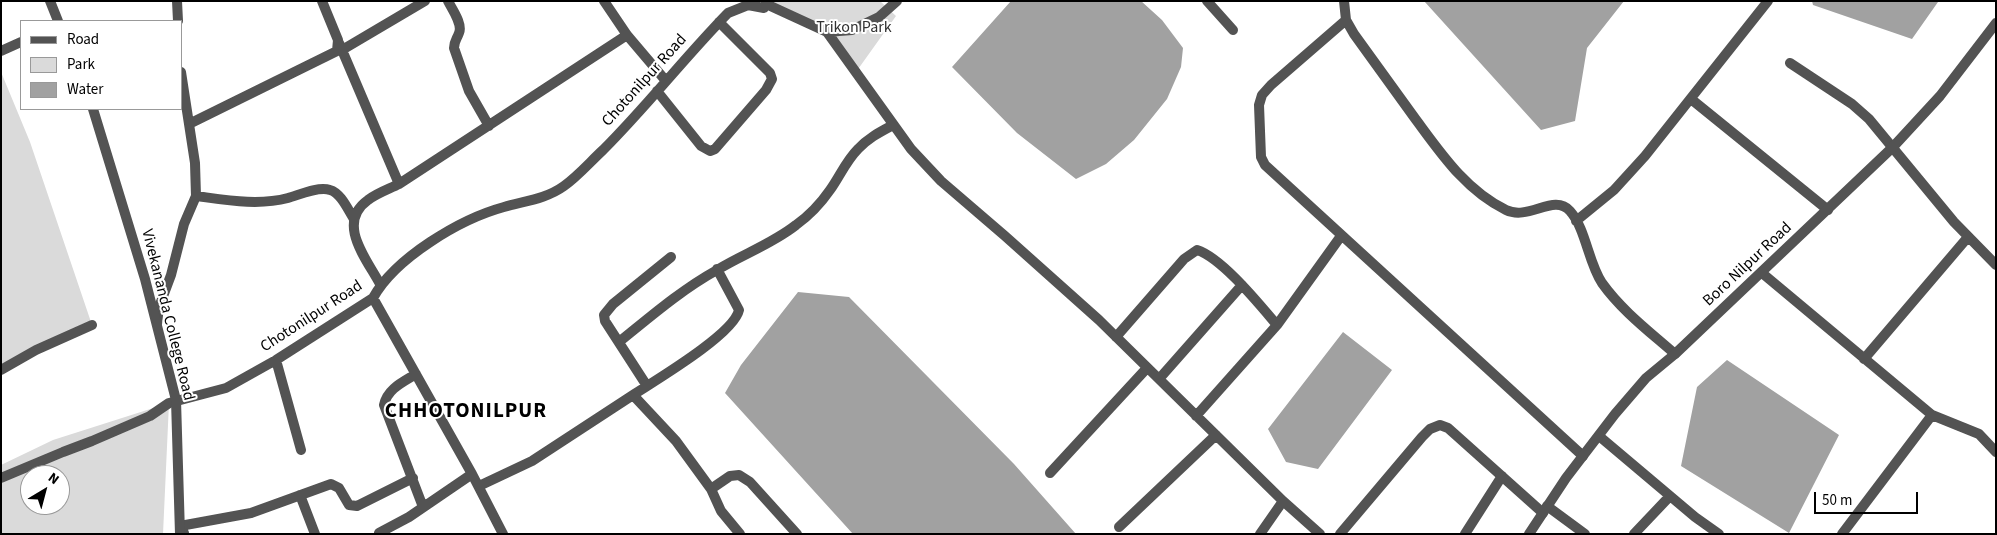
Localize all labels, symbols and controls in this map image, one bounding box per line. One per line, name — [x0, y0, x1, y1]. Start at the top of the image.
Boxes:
park label: Trikon Park — [816, 18, 892, 38]
legend — [20, 20, 182, 110]
text: Road — [67, 29, 99, 50]
street label: Chotonilpur Road — [599, 31, 691, 131]
text: Park — [67, 54, 95, 75]
text: Water — [67, 79, 103, 100]
street label: Boro Nilpur Road — [1700, 219, 1796, 311]
street label: Vivekananda College Road — [136, 227, 198, 403]
street label: Chotonilpur Road — [257, 277, 367, 357]
district label: CHHOTONILPUR — [383, 399, 549, 425]
north arrow — [20, 465, 70, 515]
text: N — [44, 468, 63, 490]
scale bar — [1817, 482, 1921, 514]
text: 50 m — [1822, 490, 1852, 511]

